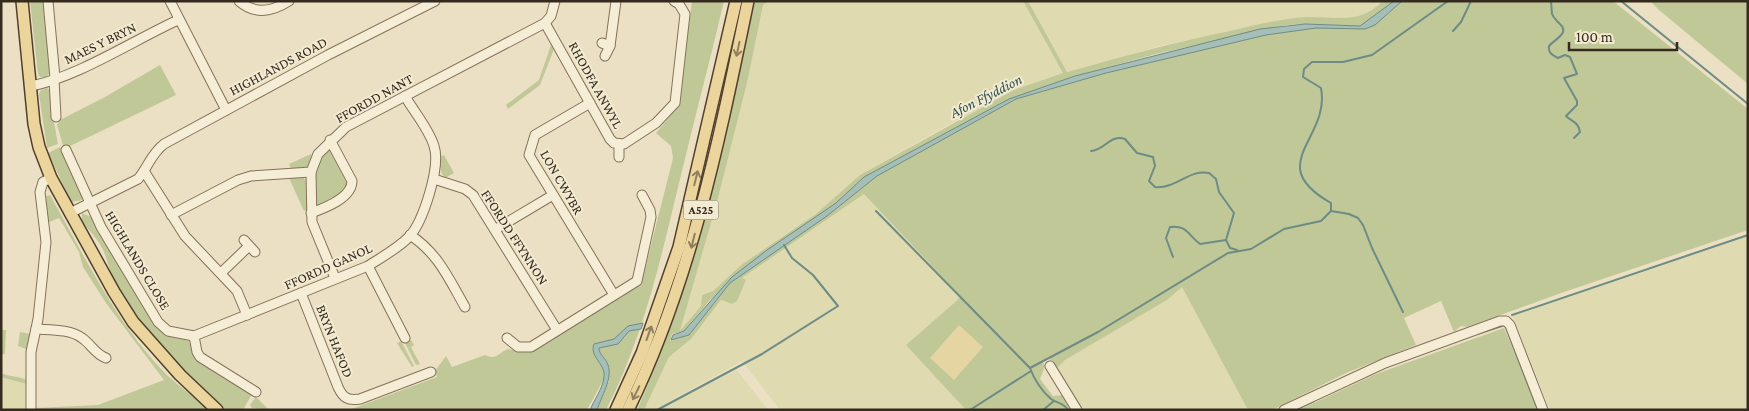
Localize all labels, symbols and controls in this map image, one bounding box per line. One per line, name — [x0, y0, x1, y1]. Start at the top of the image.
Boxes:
street label: MAES Y BRYN — [61, 19, 139, 67]
scale bar — [1569, 20, 1676, 52]
text: 100 m — [1576, 29, 1613, 45]
street label: HIGHLANDS ROAD — [226, 34, 330, 98]
street label: RHODFA ANWYL — [566, 39, 626, 131]
one-way arrow — [733, 40, 742, 56]
street label: FFORDD NANT — [332, 70, 416, 126]
water label: Afon Ffyddion — [946, 71, 1025, 122]
street label: LON CWYBR — [537, 147, 587, 217]
one-way arrow — [692, 170, 701, 186]
street label: FFORDD FFYNNON — [478, 186, 552, 288]
road number: A525 — [684, 200, 718, 220]
street label: HIGHLANDS CLOSE — [102, 208, 174, 313]
one-way arrow — [688, 233, 697, 249]
street label: FFORDD GANOL — [282, 239, 374, 293]
street label: BRYN HAFOD — [313, 302, 357, 380]
one-way arrow — [645, 326, 654, 341]
one-way arrow — [631, 385, 640, 400]

